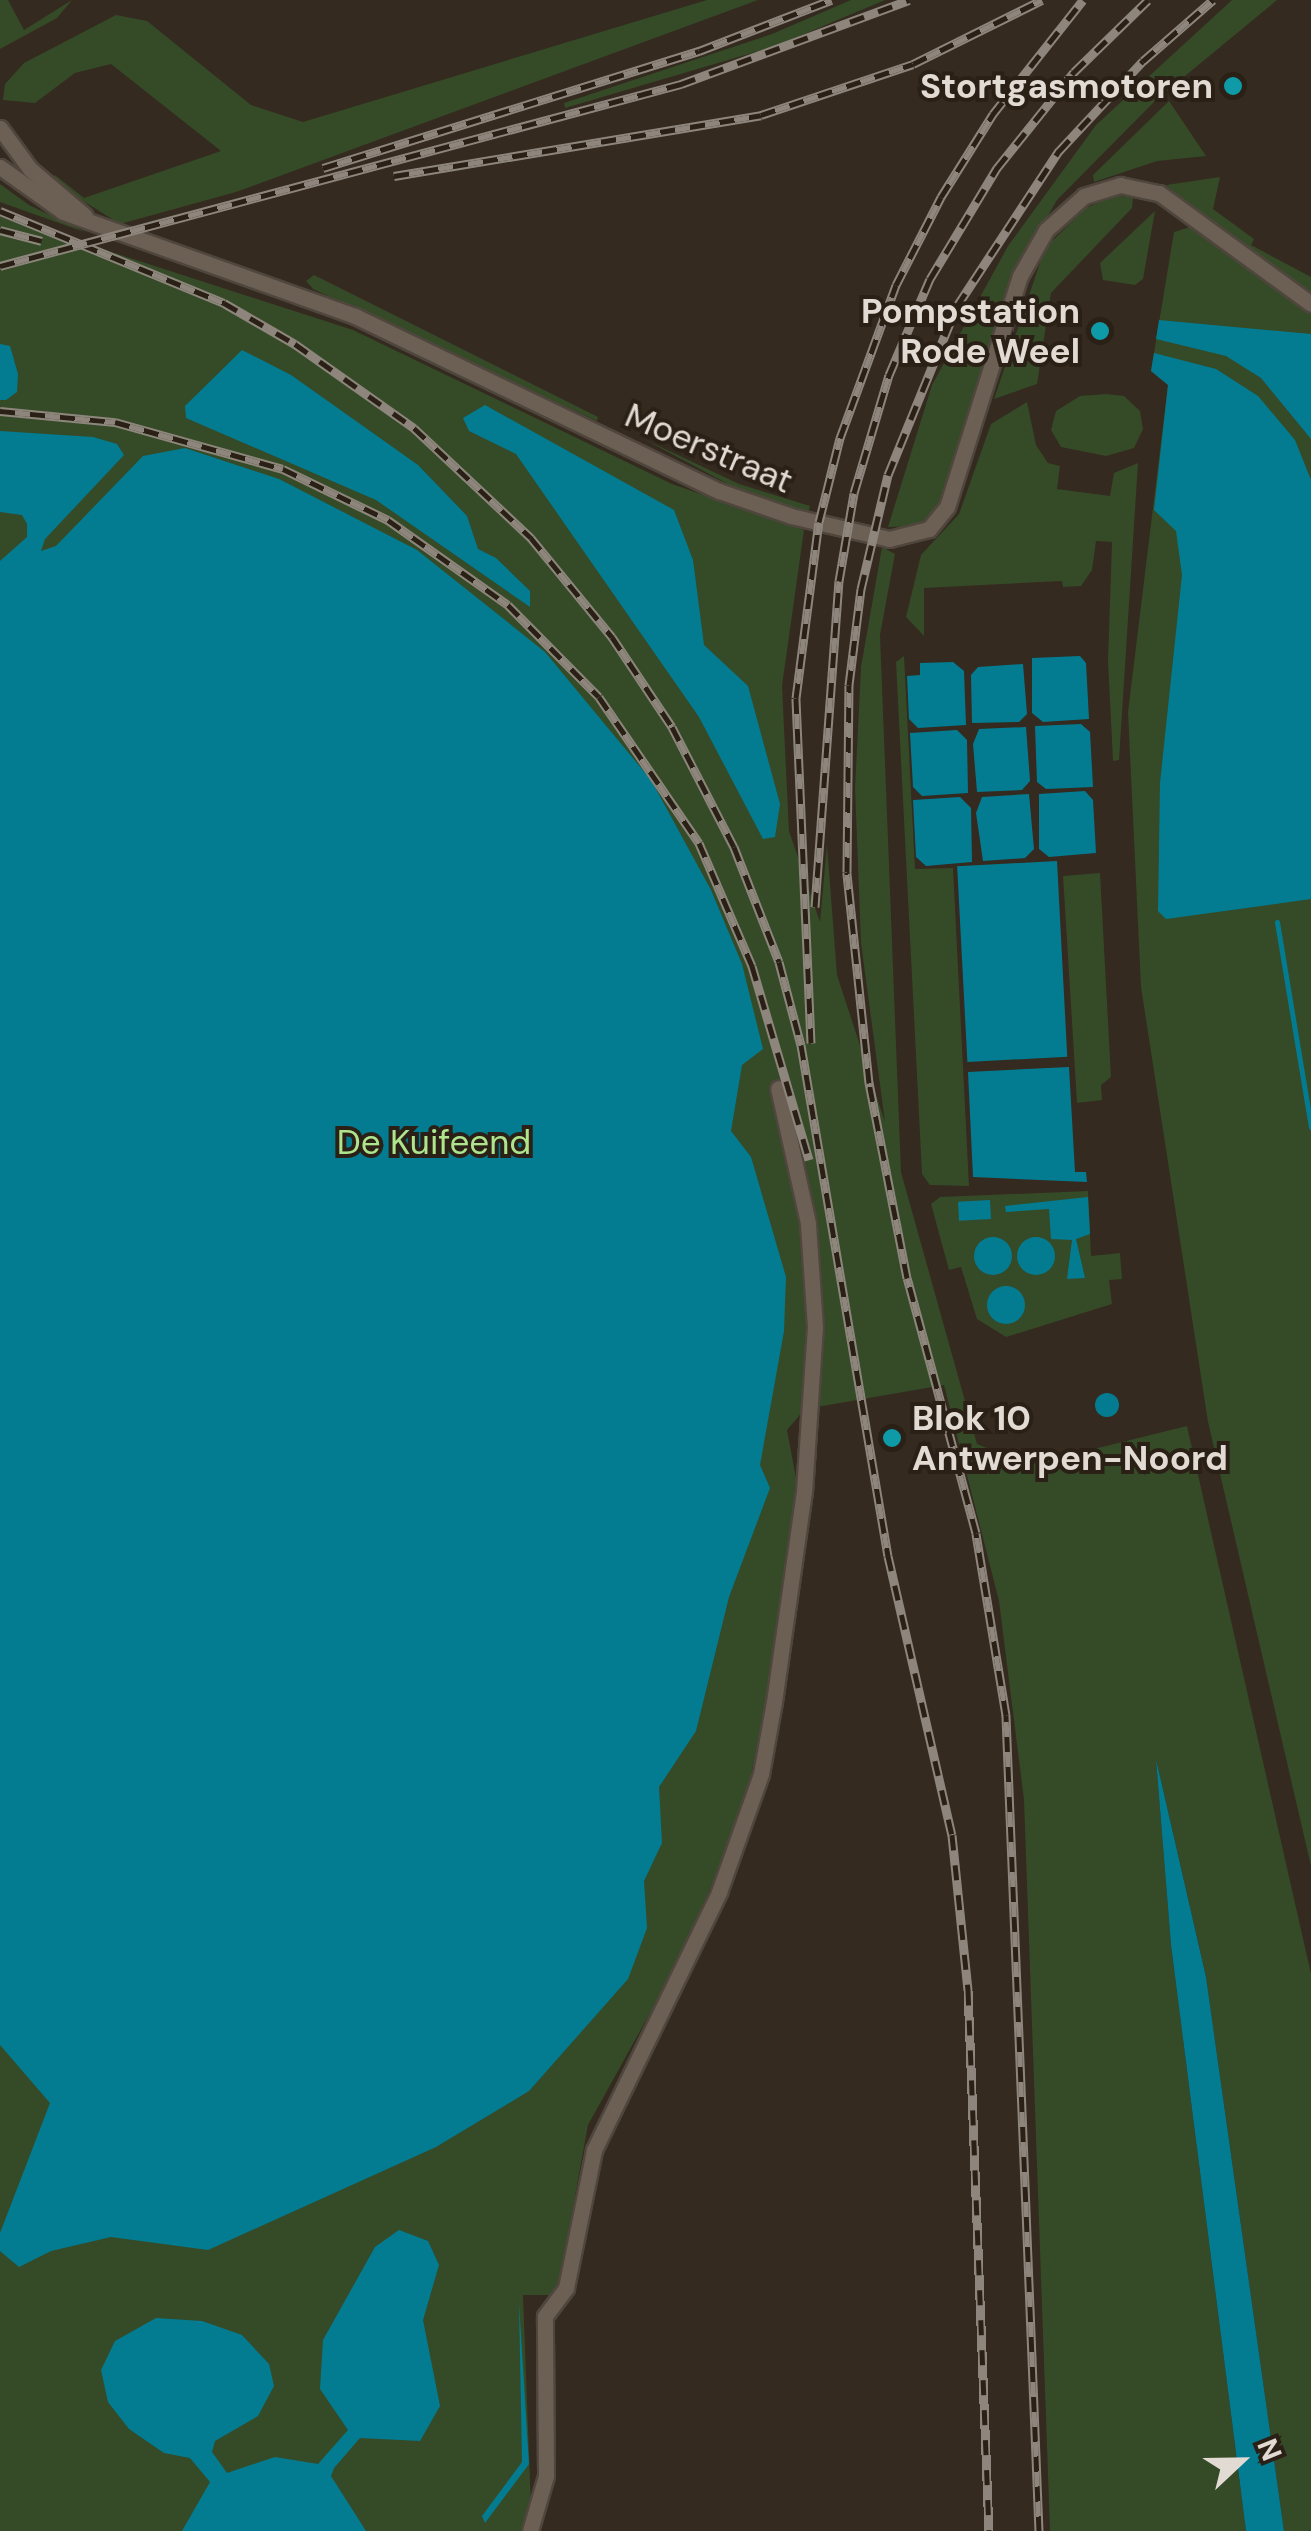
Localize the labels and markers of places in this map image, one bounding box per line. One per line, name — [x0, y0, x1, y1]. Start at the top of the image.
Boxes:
place label: Stortgasmotoren — [920, 65, 1213, 107]
marker: Stortgasmotoren — [1222, 75, 1244, 97]
place label: Pompstation Rode Weel — [861, 290, 1080, 372]
marker: Pompstation Rode Weel — [1089, 320, 1111, 342]
place label: Blok 10 Antwerpen-Noord — [912, 1397, 1228, 1479]
marker: Blok 10 Antwerpen-Noord — [881, 1427, 903, 1449]

